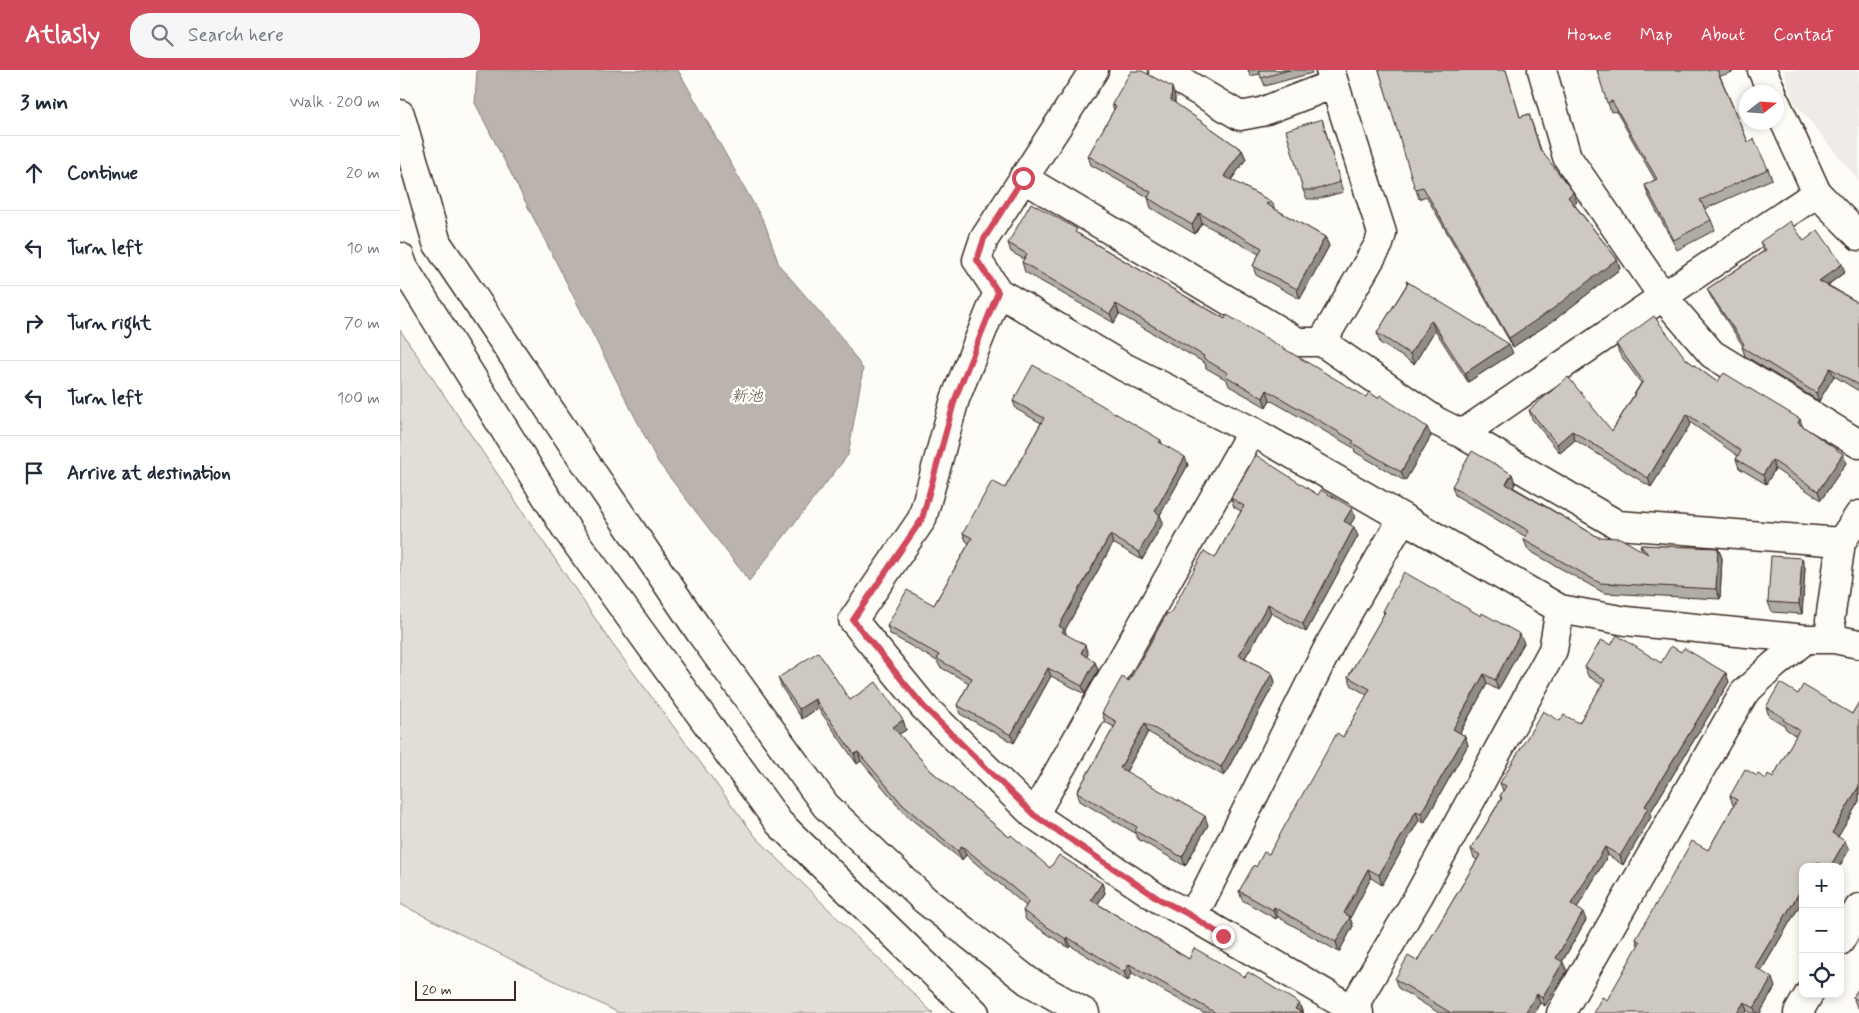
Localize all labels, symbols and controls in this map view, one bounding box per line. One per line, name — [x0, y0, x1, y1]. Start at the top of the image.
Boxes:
search box — [130, 13, 480, 58]
text: Atlasly — [25, 20, 100, 51]
icon: search — [148, 21, 176, 49]
text: Search here — [188, 23, 284, 48]
text: Home — [1567, 23, 1612, 47]
text: Map — [1640, 23, 1673, 47]
text: About — [1701, 23, 1745, 47]
text: Contact — [1773, 23, 1834, 47]
north arrow — [1739, 85, 1784, 130]
text: 3 min — [20, 89, 68, 117]
text: Walk · 200 m — [289, 92, 380, 113]
icon: ahead — [20, 159, 48, 187]
text: Continue — [67, 161, 138, 186]
text: 20 m — [346, 163, 380, 184]
route start — [1012, 167, 1035, 190]
icon: left — [20, 234, 48, 262]
text: Turn left — [67, 236, 143, 261]
text: 10 m — [347, 238, 380, 259]
icon: right — [20, 309, 48, 337]
text: Turn right — [67, 311, 151, 336]
text: 70 m — [344, 313, 380, 334]
icon: left — [20, 384, 48, 412]
text: Turn left — [67, 386, 143, 411]
water label: 新池 — [731, 386, 764, 407]
text: 100 m — [337, 388, 380, 409]
icon: arrive — [20, 459, 48, 487]
text: Arrive at destination — [67, 461, 231, 486]
map controls — [1799, 863, 1844, 998]
button: + — [1799, 863, 1844, 908]
button: − — [1799, 908, 1844, 953]
route end — [1212, 925, 1235, 948]
button: locate — [1799, 953, 1844, 998]
scale bar — [415, 978, 516, 1001]
text: 20 m — [422, 981, 452, 999]

